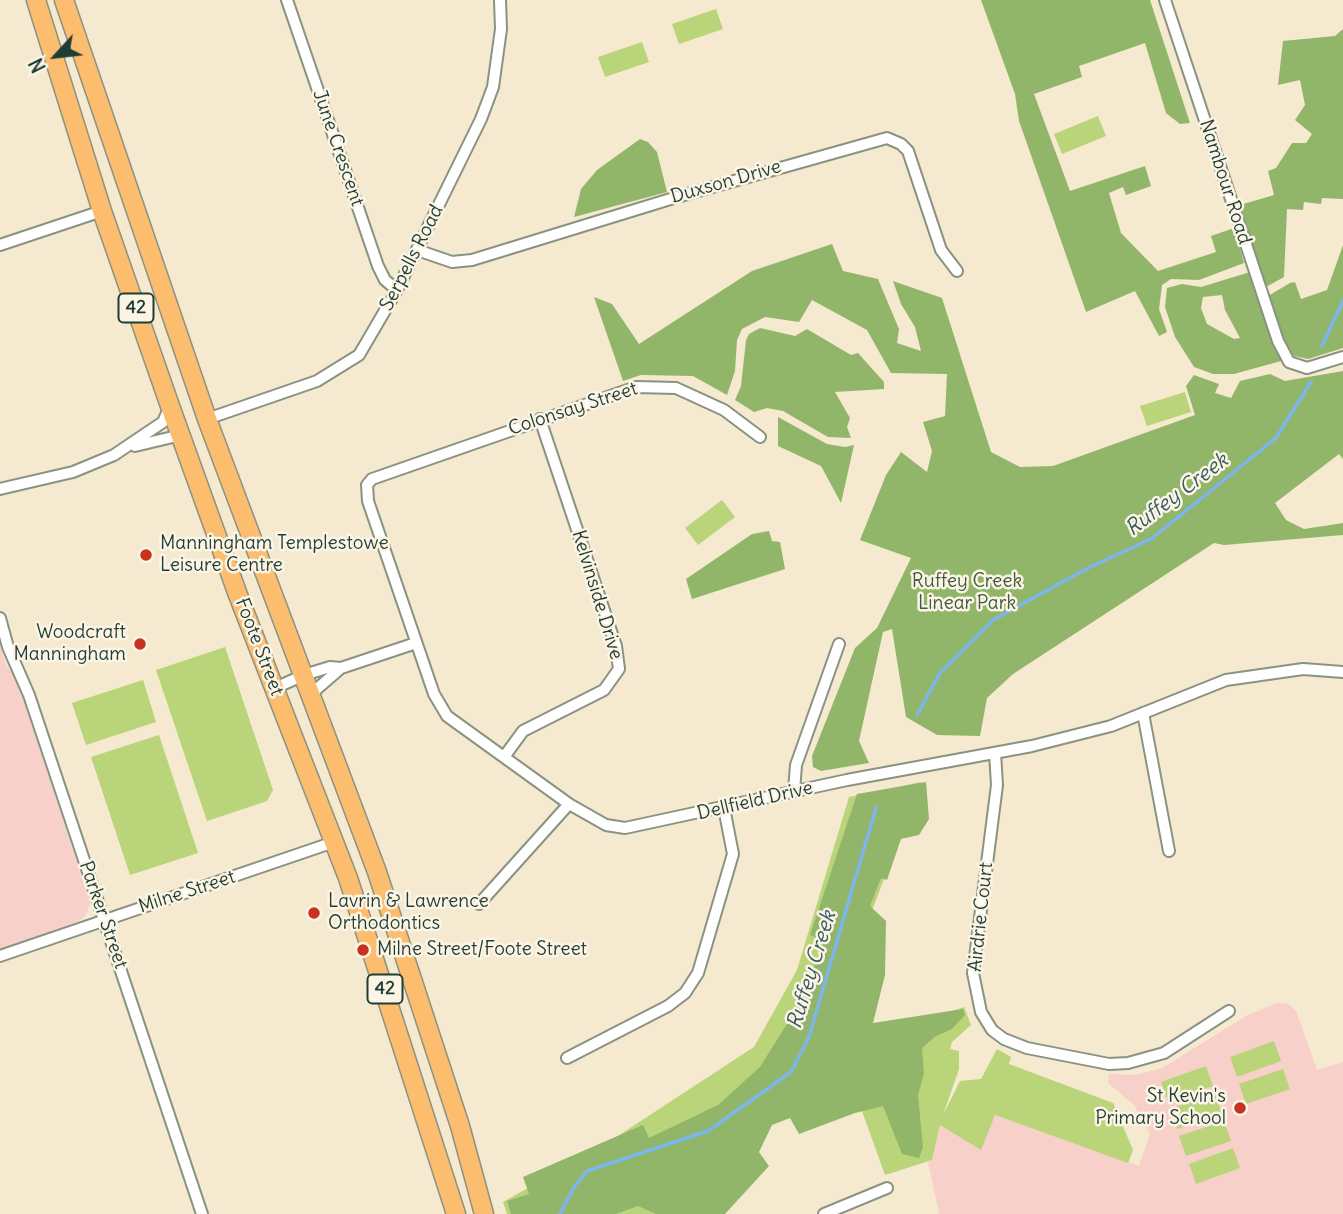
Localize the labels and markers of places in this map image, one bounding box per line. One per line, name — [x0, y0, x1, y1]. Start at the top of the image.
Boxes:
place label: Manningham Templestowe Leisure Centre — [160, 533, 389, 577]
marker: Manningham Templestowe Leisure Centre — [138, 547, 154, 563]
place label: Woodcraft Manningham — [14, 622, 126, 666]
marker: Woodcraft Manningham — [132, 636, 148, 652]
place label: Lavrin & Lawrence Orthodontics — [328, 891, 489, 935]
marker: Lavrin & Lawrence Orthodontics — [306, 905, 322, 921]
place label: Milne Street/Foote Street — [377, 939, 587, 961]
marker: Milne Street/Foote Street — [355, 942, 371, 958]
place label: St Kevin's Primary School — [1095, 1086, 1226, 1130]
marker: St Kevin's Primary School — [1232, 1100, 1248, 1116]

